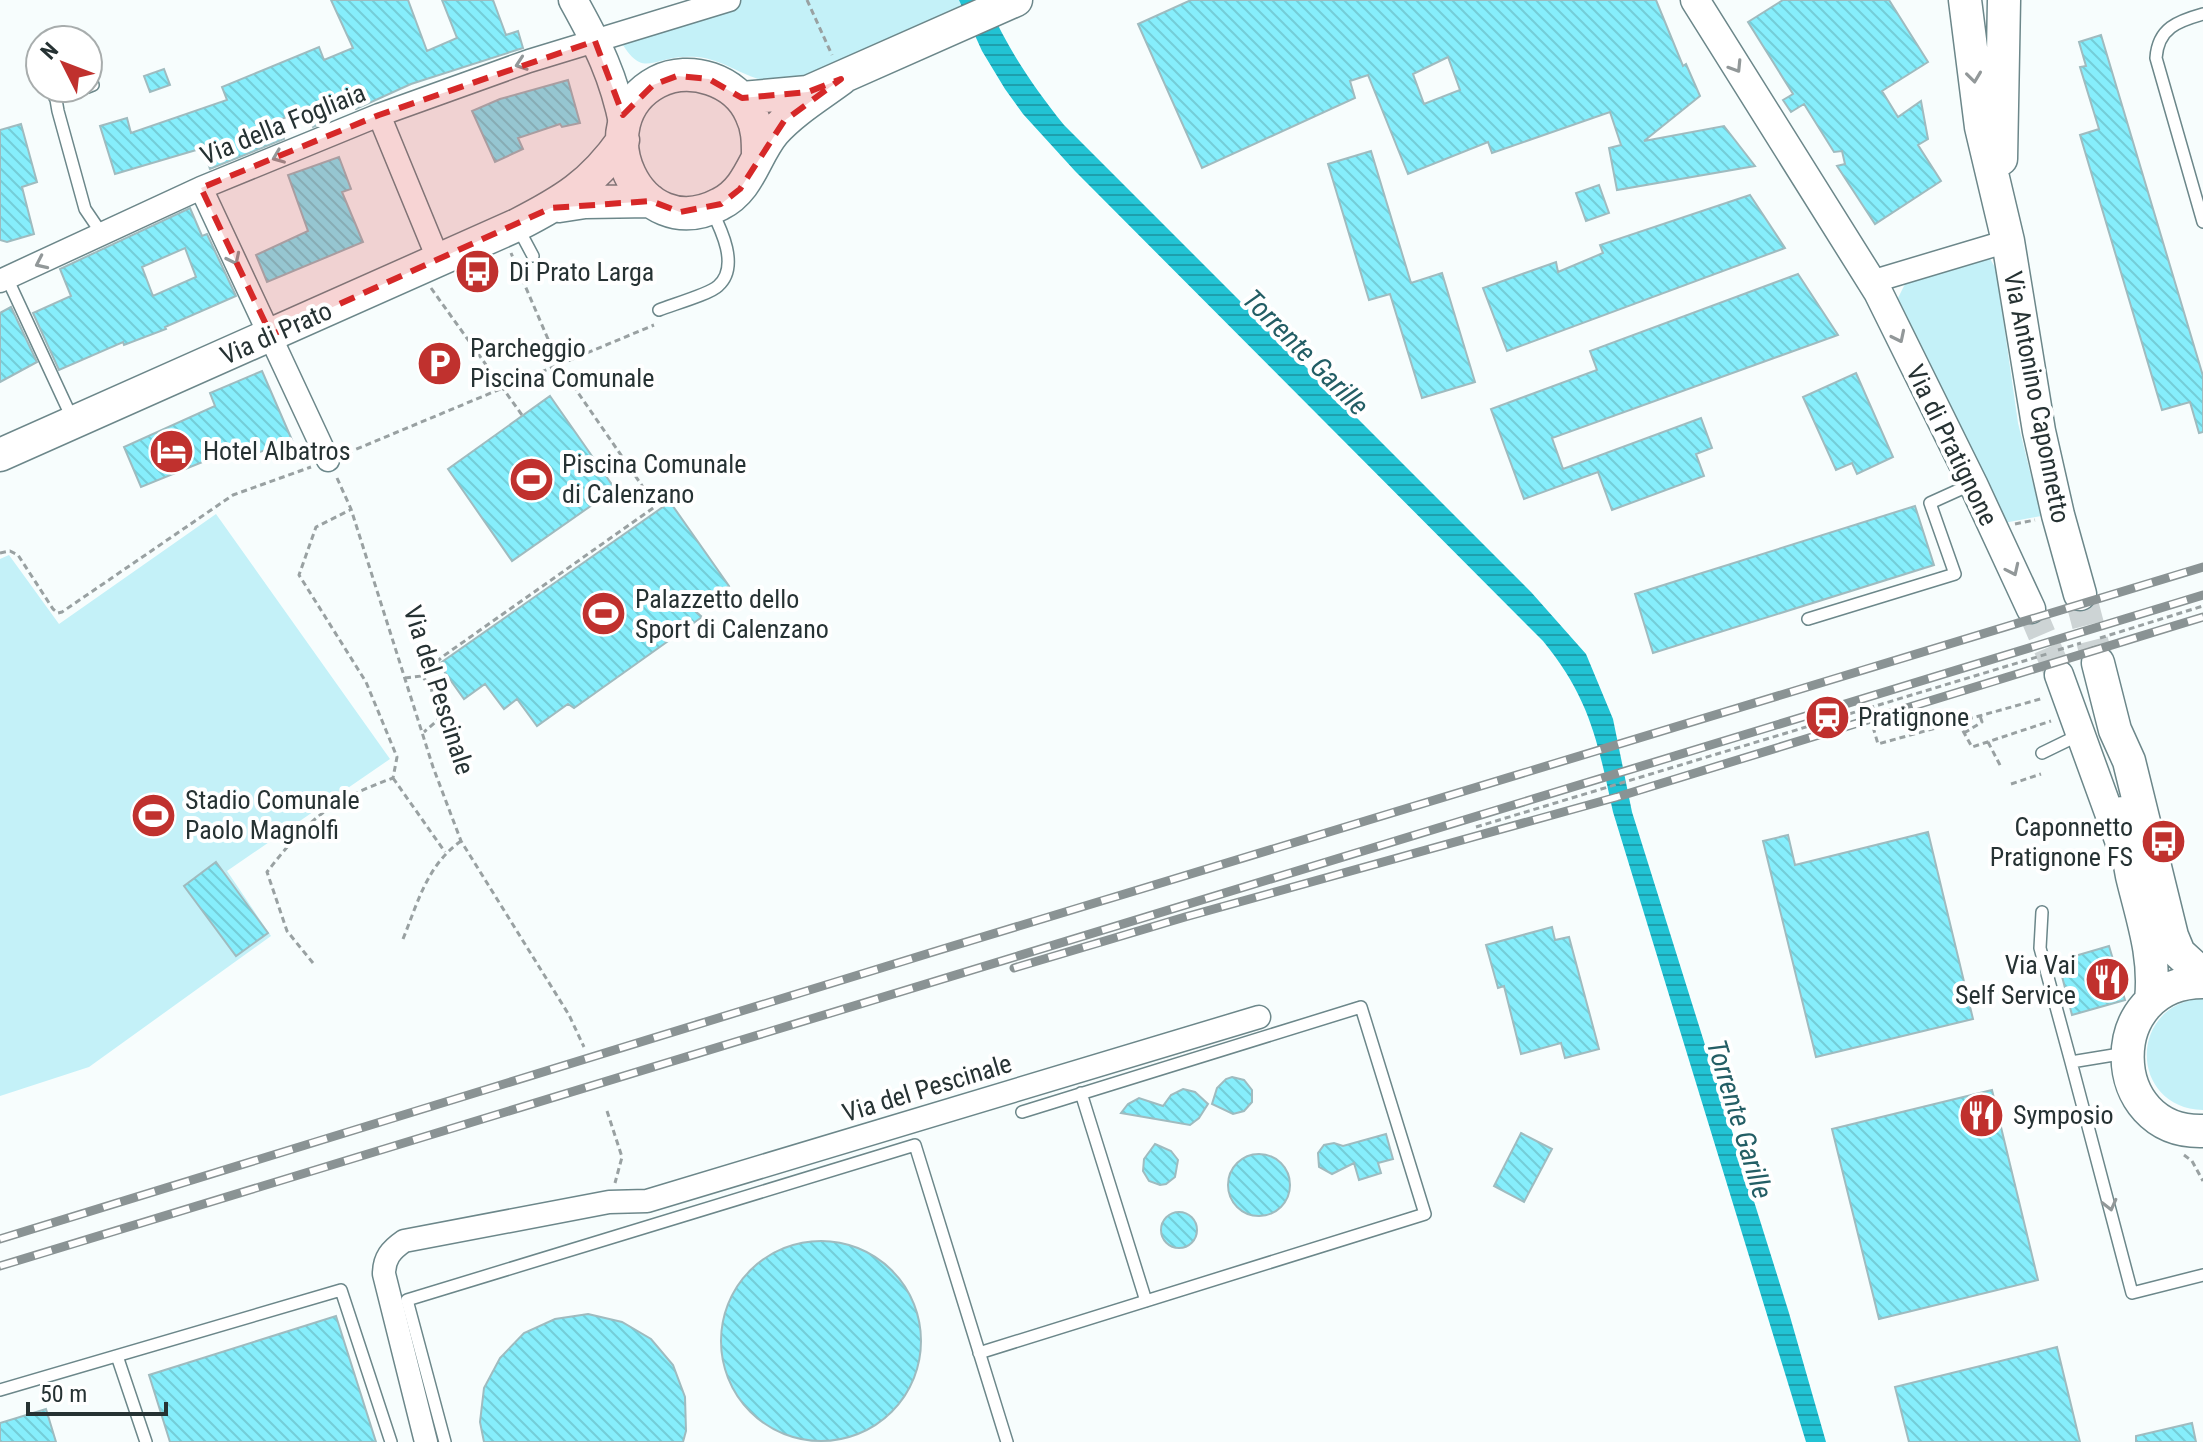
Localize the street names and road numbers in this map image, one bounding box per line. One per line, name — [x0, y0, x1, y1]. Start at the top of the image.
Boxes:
street label: Via della Fogliaia — [196, 77, 370, 171]
street label: Via Antonino Caponnetto — [1998, 269, 2076, 525]
street label: Via di Prato — [216, 295, 336, 371]
street label: Via di Pratignone — [1900, 360, 2004, 530]
street label: Via del Pescinale — [398, 602, 480, 778]
street label: Via del Pescinale — [839, 1048, 1015, 1128]

